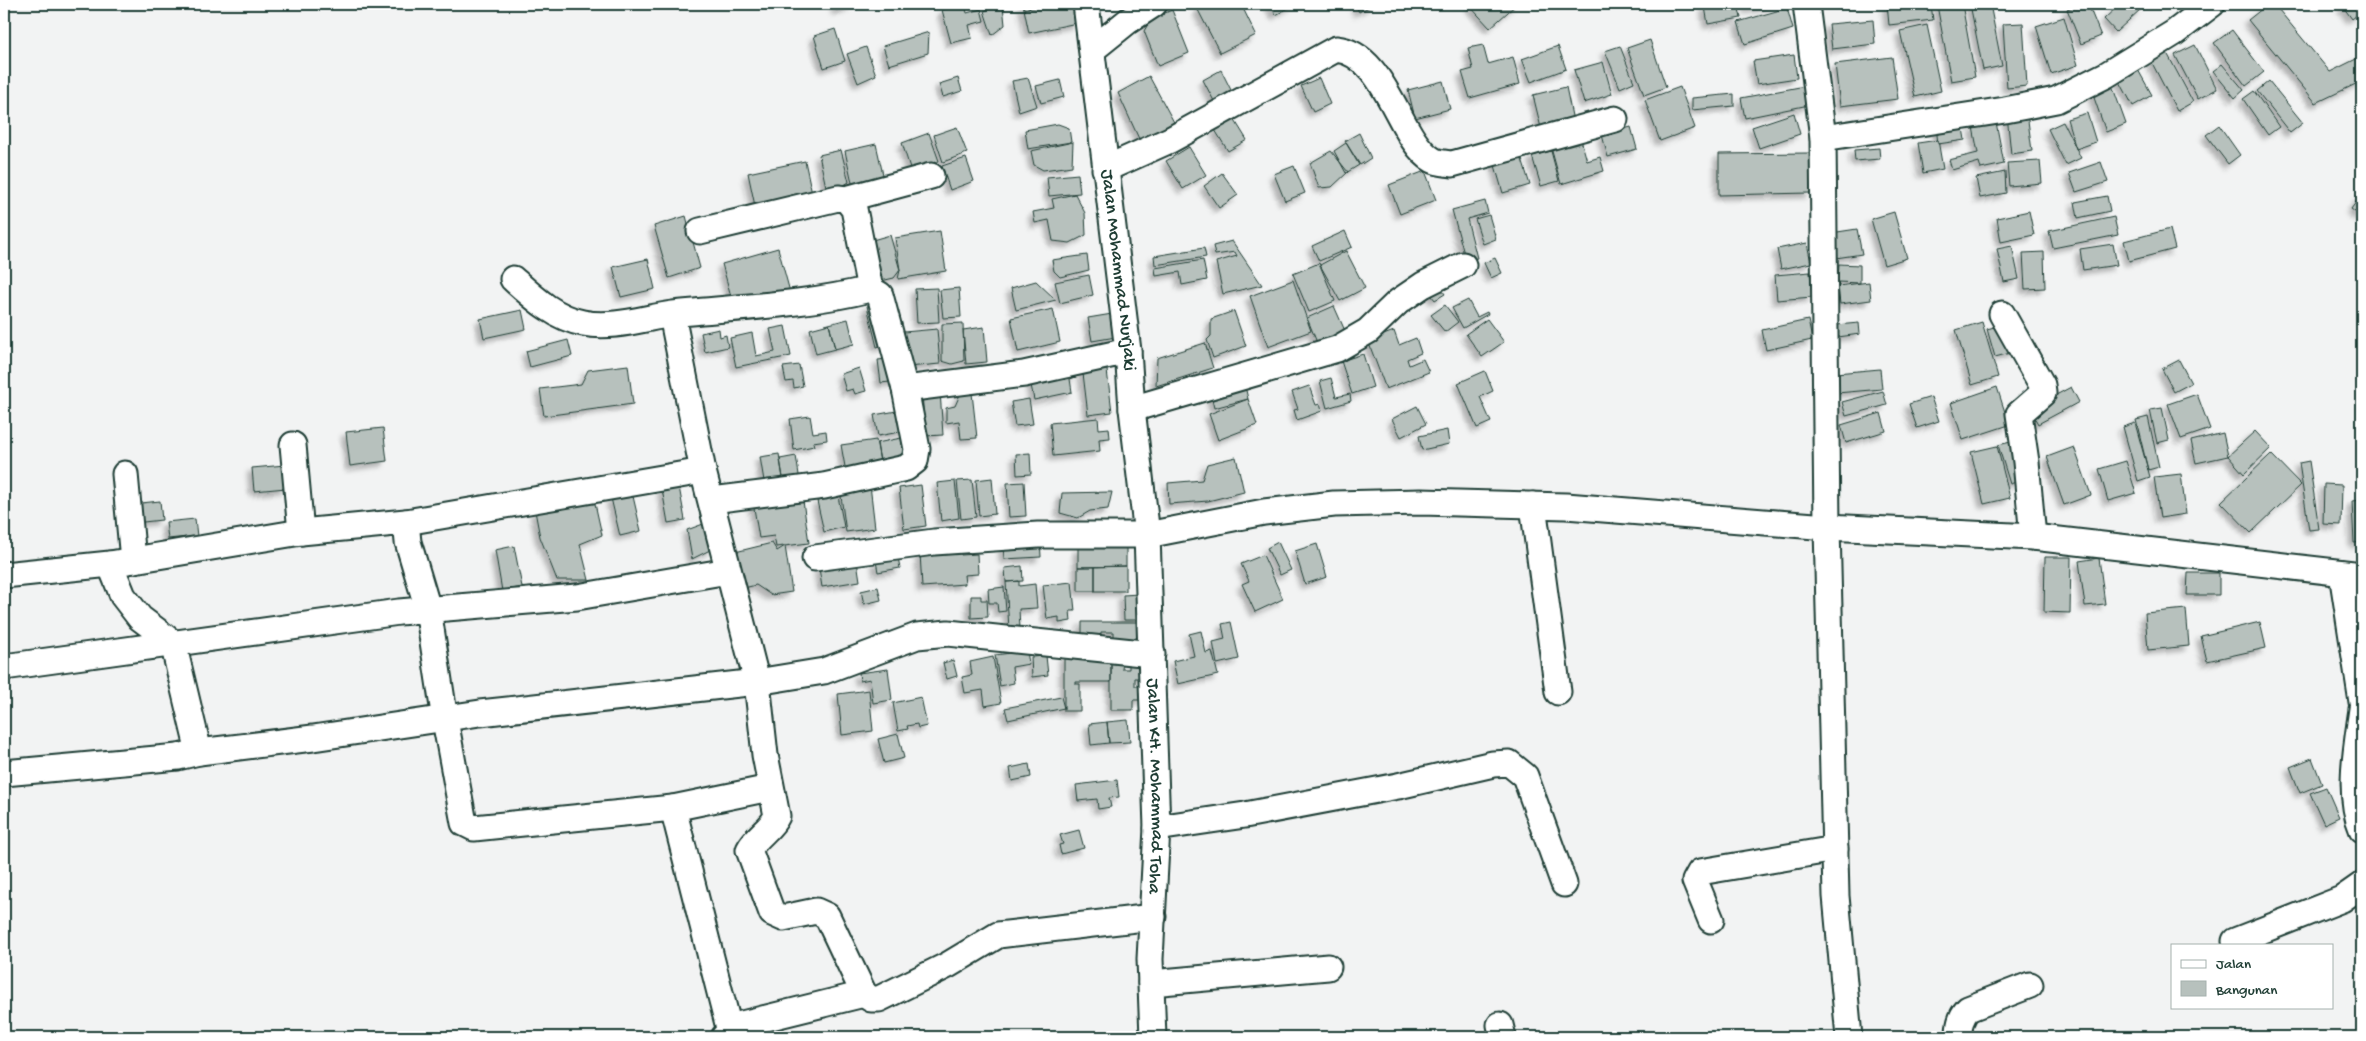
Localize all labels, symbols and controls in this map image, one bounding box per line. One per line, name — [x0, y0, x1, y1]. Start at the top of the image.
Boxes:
street label: Jalan Mohammad Nurjaki — [1095, 168, 1141, 372]
street label: Jalan KH. Mohammad Toha — [1140, 678, 1169, 896]
legend — [2171, 944, 2334, 1008]
text: Jalan — [2216, 956, 2251, 974]
text: Bangunan — [2215, 982, 2277, 1000]

